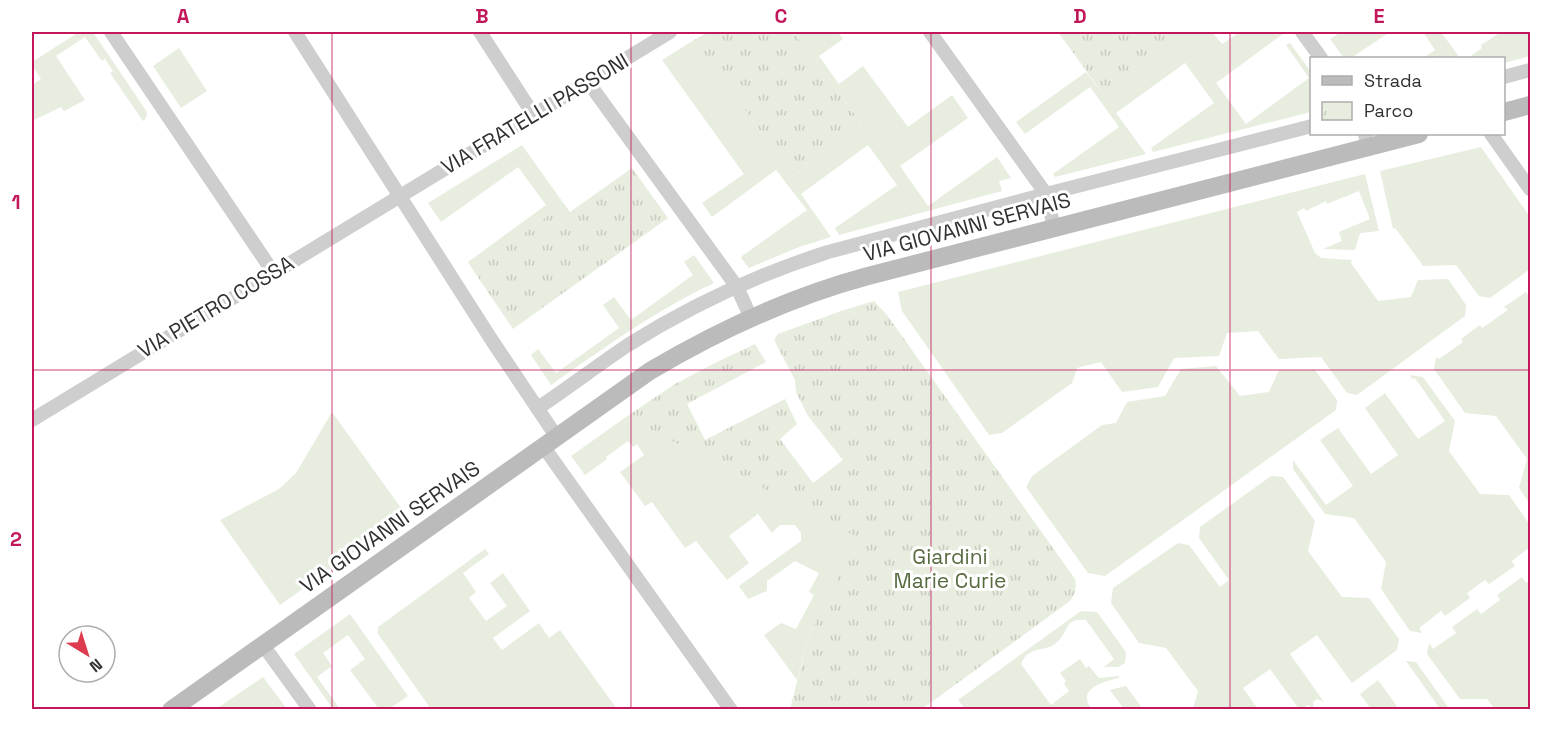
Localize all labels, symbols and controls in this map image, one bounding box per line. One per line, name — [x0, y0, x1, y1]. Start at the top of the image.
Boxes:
text: A — [177, 3, 190, 29]
text: B — [475, 3, 489, 29]
text: C — [775, 3, 788, 29]
text: D — [1073, 3, 1087, 29]
text: E — [1373, 3, 1385, 29]
street label: VIA FRATELLI PASSONI — [436, 47, 633, 180]
legend — [1310, 57, 1505, 135]
text: Strada — [1364, 69, 1422, 92]
text: Parco — [1364, 99, 1413, 122]
street label: VIA GIOVANNI SERVAIS — [860, 186, 1073, 267]
text: 1 — [11, 189, 21, 215]
street label: VIA PIETRO COSSA — [133, 249, 299, 364]
street label: VIA GIOVANNI SERVAIS — [295, 454, 485, 599]
text: 2 — [10, 526, 22, 552]
park label: Giardini Marie Curie — [894, 543, 1006, 594]
north arrow — [57, 624, 117, 684]
text: N — [85, 654, 107, 677]

